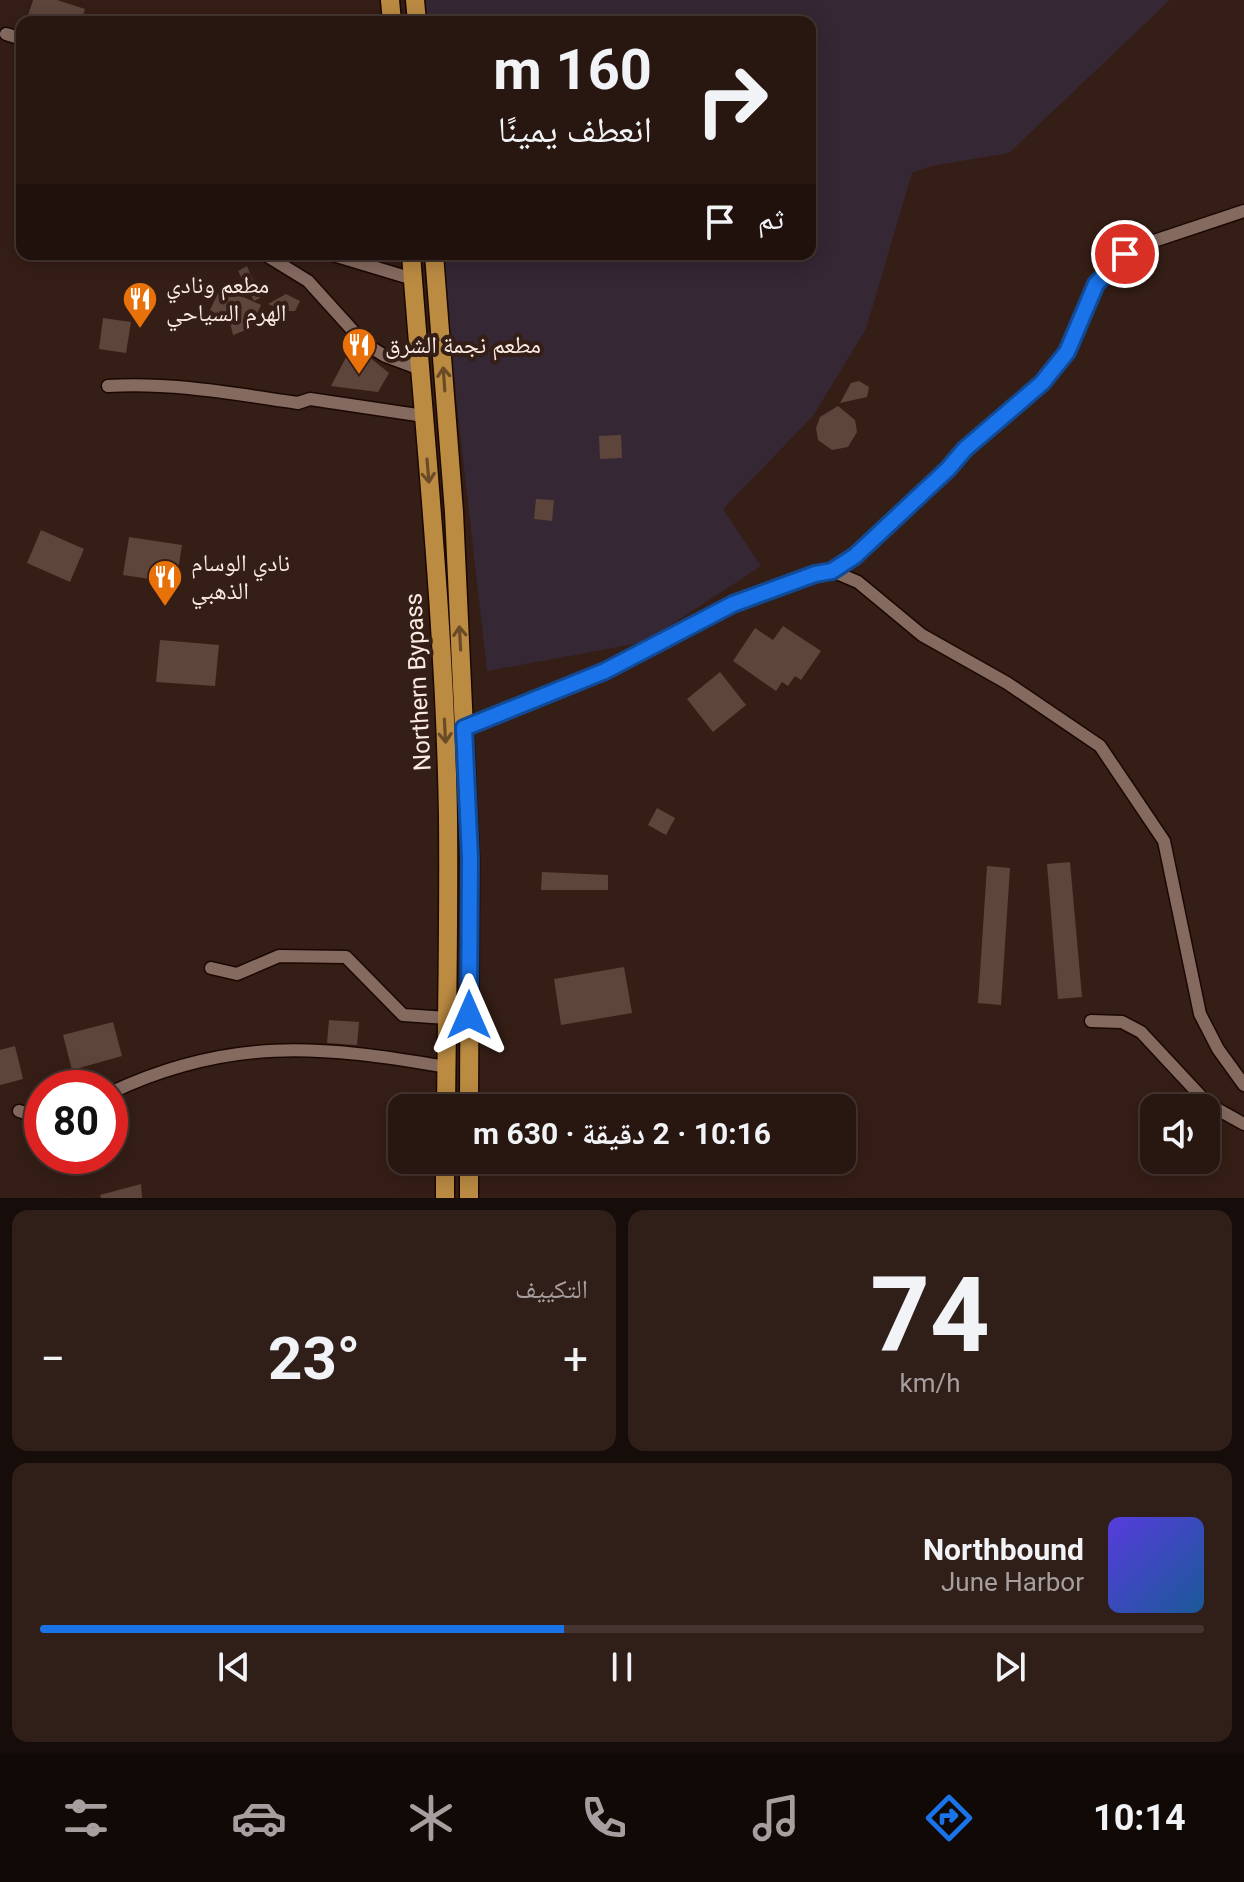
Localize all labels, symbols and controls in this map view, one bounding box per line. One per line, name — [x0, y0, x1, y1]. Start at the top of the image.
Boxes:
text: 160 m — [493, 37, 652, 103]
icon: right — [680, 48, 784, 152]
text: انعطف يمينًا — [498, 109, 652, 151]
icon: arrive — [698, 200, 742, 244]
text: ثم — [758, 201, 784, 236]
pin — [1091, 220, 1159, 288]
icon: arrive — [1103, 232, 1147, 276]
place label: مطعم ونادي الهرم السياحي — [166, 271, 287, 332]
restaurant icon: مطعم ونادي الهرم السياحي — [121, 280, 159, 330]
restaurant icon: مطعم نجمة الشرق — [340, 326, 378, 376]
place label: مطعم نجمة الشرق — [385, 331, 541, 361]
one-way arrow — [436, 366, 451, 393]
one-way arrow — [421, 457, 436, 484]
place label: نادي الوسام الذهبي — [191, 549, 290, 610]
restaurant icon: نادي الوسام الذهبي — [146, 558, 184, 608]
street label: Northern Bypass — [399, 592, 437, 772]
one-way arrow — [453, 625, 468, 652]
one-way arrow — [437, 717, 452, 744]
position arrow — [427, 973, 511, 1057]
speed limit sign: 80 — [24, 1070, 128, 1174]
map controls — [1140, 1094, 1220, 1174]
button: sound — [1140, 1094, 1220, 1174]
text: 10:16 · 2 دقيقة · 630 m — [473, 1116, 771, 1151]
text: 74 — [870, 1255, 990, 1376]
text: التكييف — [515, 1274, 588, 1304]
text: 23° — [268, 1323, 360, 1394]
text: − — [40, 1333, 65, 1385]
text: + — [563, 1333, 588, 1385]
text: km/h — [899, 1368, 961, 1398]
text: Northbound — [923, 1532, 1084, 1567]
text: June Harbor — [941, 1567, 1084, 1597]
icon: previous — [212, 1645, 256, 1689]
icon: pause — [600, 1645, 644, 1689]
icon: next — [988, 1645, 1032, 1689]
icon: filters — [58, 1790, 114, 1846]
icon: car — [231, 1790, 287, 1846]
icon: climate — [403, 1790, 459, 1846]
icon: phone — [576, 1790, 632, 1846]
icon: music — [748, 1790, 804, 1846]
icon: directions — [921, 1790, 977, 1846]
text: 10:14 — [1093, 1797, 1186, 1839]

